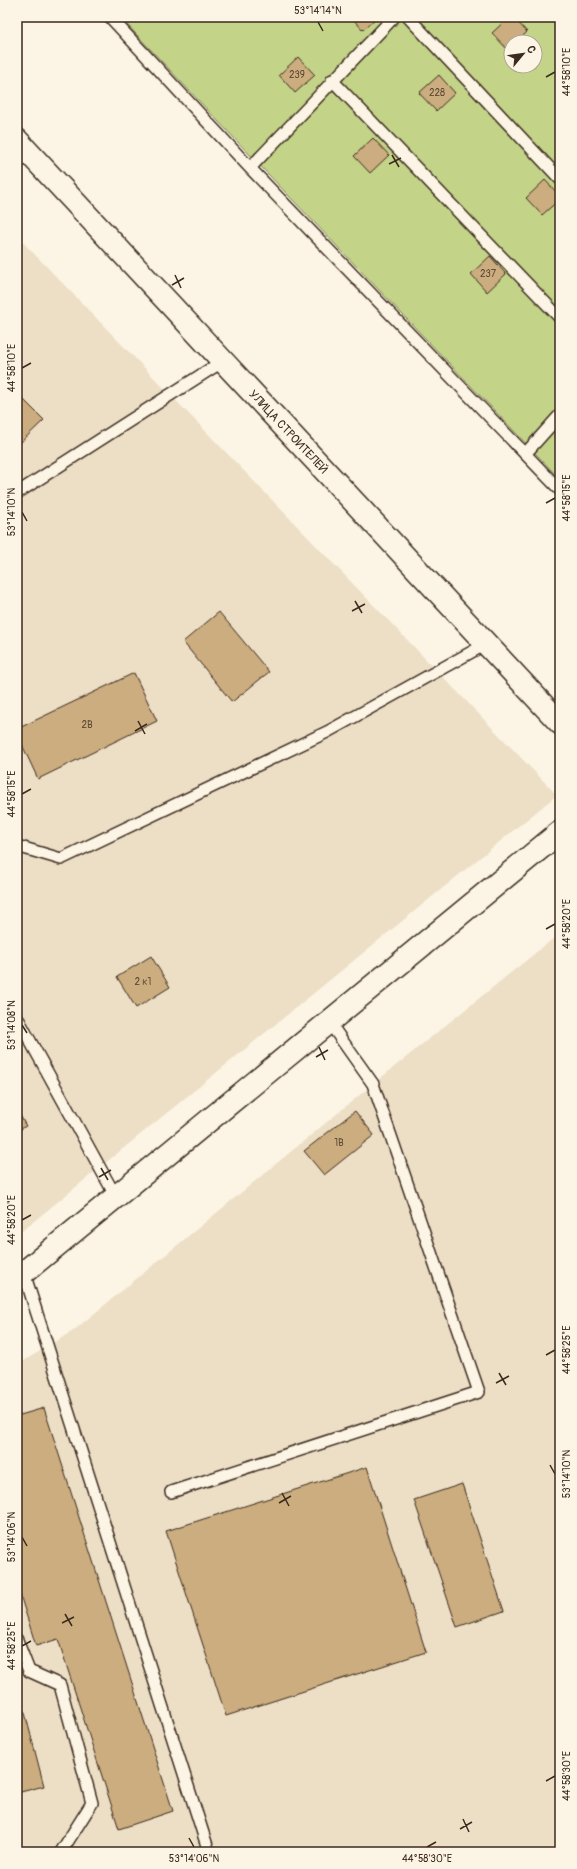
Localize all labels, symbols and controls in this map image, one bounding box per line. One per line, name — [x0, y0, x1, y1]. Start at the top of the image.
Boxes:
text: 53°14'14"N — [294, 5, 342, 17]
north arrow — [503, 34, 543, 74]
text: С — [524, 43, 539, 56]
text: 44°58'10"E — [561, 48, 573, 96]
house number: 239 — [289, 69, 305, 81]
house number: 228 — [429, 87, 445, 99]
house number: 237 — [480, 268, 497, 280]
text: 44°58'10"E — [6, 344, 18, 392]
street label: УЛИЦА СТРОИТЕЛЕЙ — [245, 387, 331, 477]
text: 44°58'15"E — [561, 474, 573, 522]
text: 53°14'10"N — [6, 487, 18, 536]
house number: 2В — [81, 719, 93, 731]
text: 44°58'15"E — [6, 770, 18, 818]
text: 44°58'20"E — [561, 899, 573, 949]
house number: 2 к1 — [135, 976, 151, 988]
text: 53°14'08"N — [6, 1000, 18, 1050]
house number: 1В — [334, 1137, 344, 1149]
text: 44°58'20"E — [6, 1195, 18, 1245]
text: 44°58'25"E — [561, 1326, 573, 1374]
text: 53°14'10"N — [561, 1449, 573, 1498]
text: 53°14'06"N — [6, 1511, 18, 1562]
text: 44°58'25"E — [6, 1622, 18, 1670]
text: 44°58'30"E — [561, 1751, 573, 1801]
text: 53°14'06"N — [169, 1853, 220, 1865]
text: 44°58'30"E — [402, 1853, 452, 1865]

